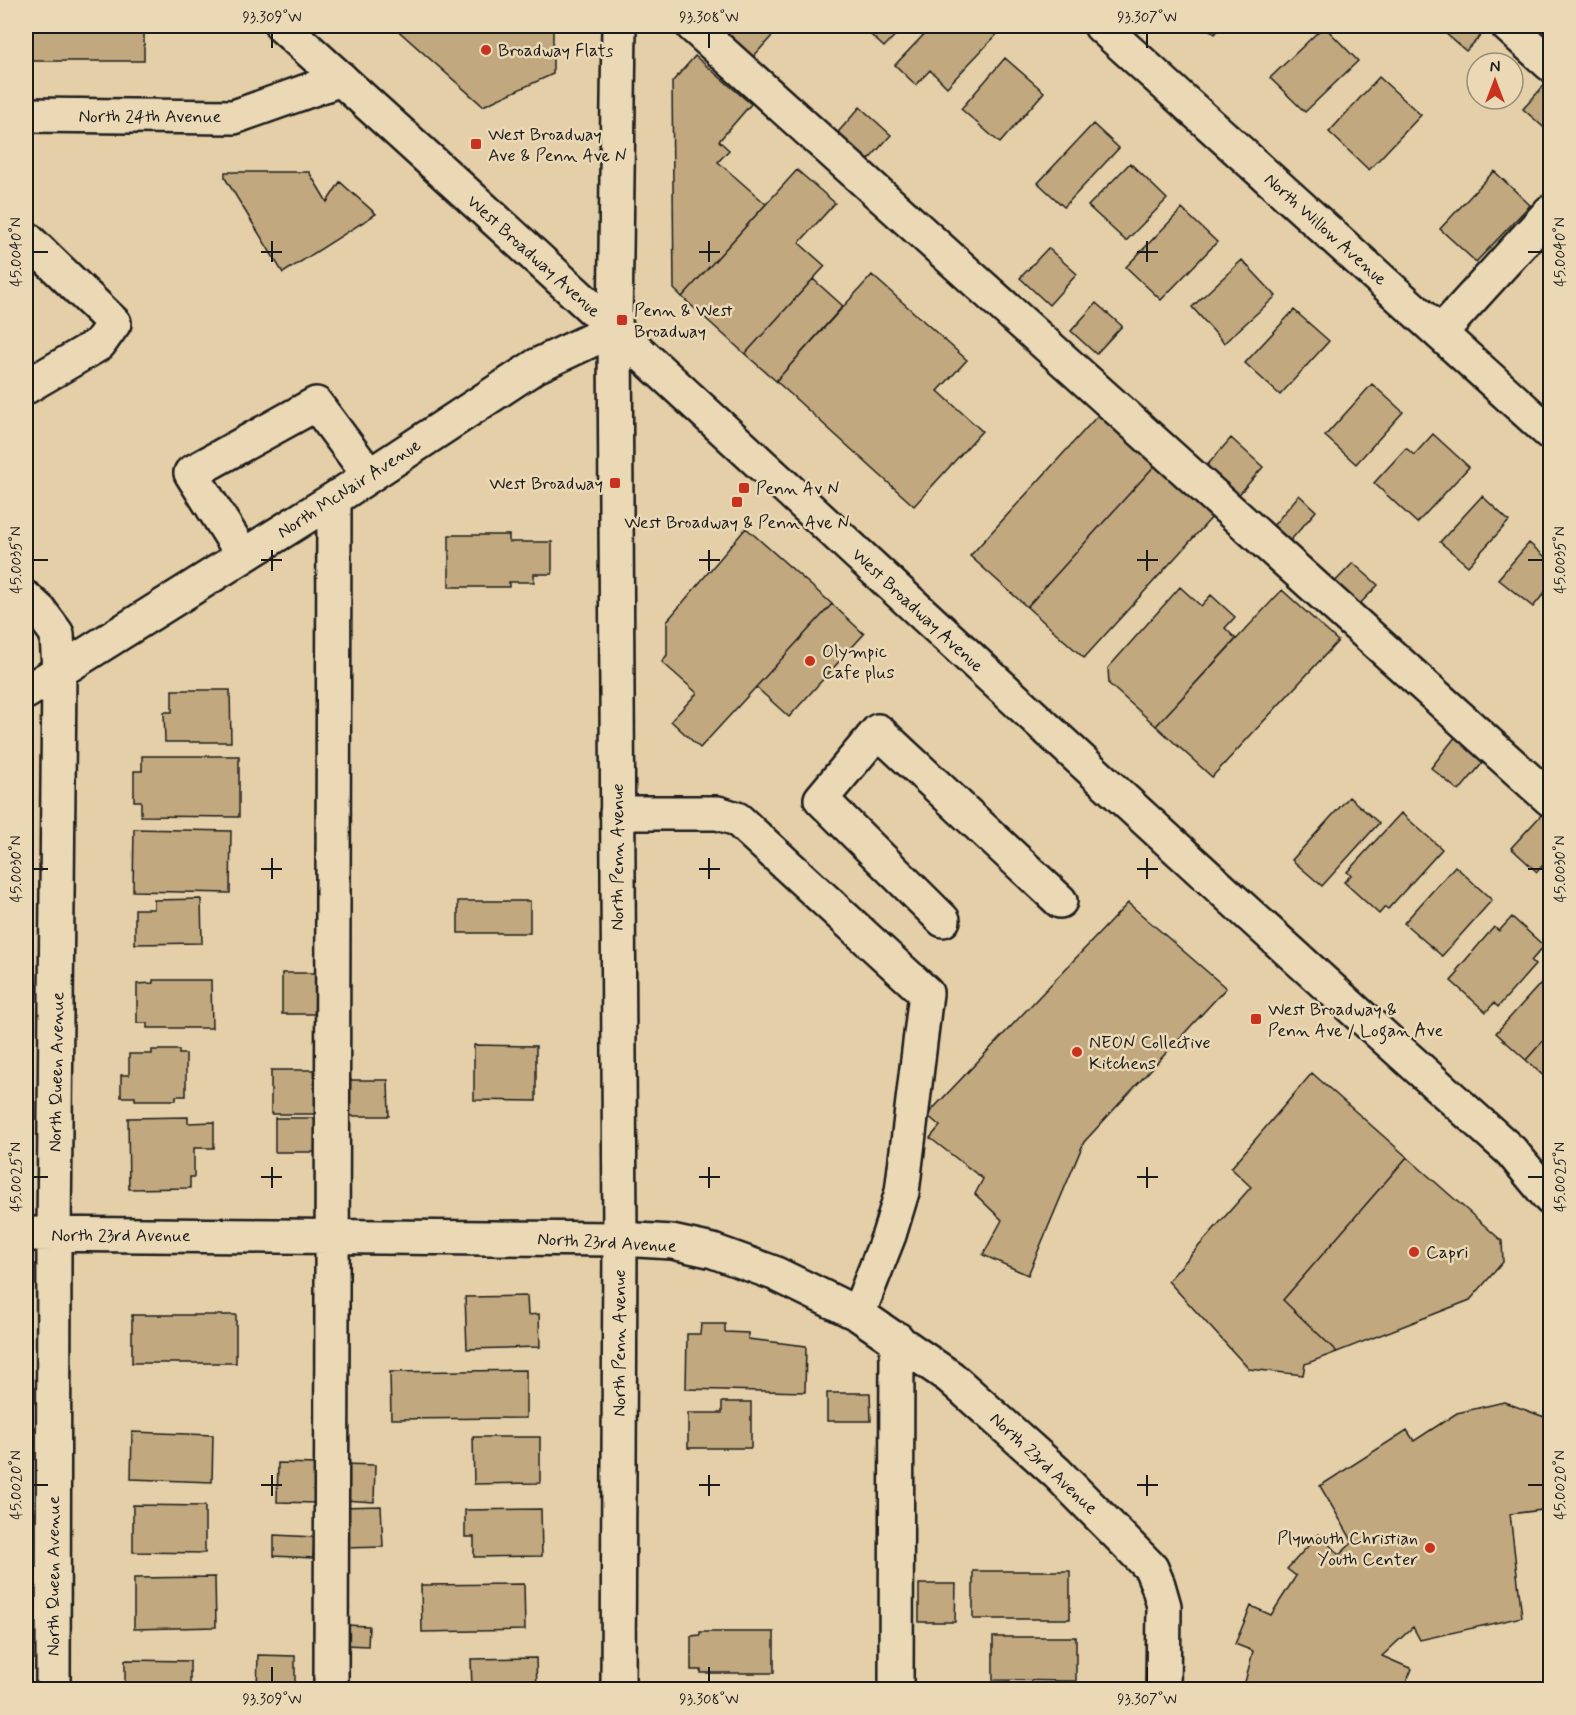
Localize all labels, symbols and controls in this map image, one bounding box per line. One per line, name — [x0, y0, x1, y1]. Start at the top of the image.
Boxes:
text: 93.309°W — [242, 8, 302, 28]
text: 93.308°W — [679, 8, 739, 28]
text: 93.307°W — [1117, 8, 1177, 28]
place label: Broadway Flats — [498, 39, 614, 63]
marker: Broadway Flats — [479, 43, 493, 57]
north arrow — [1465, 51, 1525, 111]
text: N — [1490, 57, 1500, 78]
street label: North 24th Avenue — [79, 105, 222, 129]
place label: West Broadway Ave & Penn Ave N — [488, 123, 627, 168]
marker: West Broadway Ave & Penn Ave N — [469, 137, 483, 151]
street label: North Willow Avenue — [1259, 168, 1392, 291]
street label: West Broadway Avenue — [461, 190, 605, 323]
text: 45.0040°N — [7, 217, 27, 287]
text: 45.0040°N — [1551, 217, 1571, 287]
place label: Penn & West Broadway — [634, 299, 733, 344]
marker: Penn & West Broadway — [615, 313, 629, 327]
street label: North McNair Avenue — [273, 433, 426, 544]
place label: West Broadway — [489, 472, 603, 496]
marker: West Broadway — [608, 476, 622, 490]
place label: Penn Av N — [756, 477, 840, 501]
marker: Penn Av N — [737, 481, 751, 495]
marker: West Broadway & Penn Ave N — [730, 495, 744, 509]
place label: West Broadway & Penn Ave N — [624, 511, 850, 535]
text: 45.0035°N — [7, 526, 27, 594]
text: 45.0035°N — [1551, 526, 1571, 594]
street label: West Broadway Avenue — [846, 543, 988, 678]
place label: Olympic Cafe plus — [822, 640, 895, 685]
marker: Olympic Cafe plus — [803, 654, 817, 668]
street label: North Penn Avenue — [606, 783, 630, 931]
text: 45.0030°N — [7, 836, 27, 902]
text: 45.0030°N — [1551, 836, 1571, 902]
street label: North Queen Avenue — [44, 991, 70, 1152]
place label: West Broadway & Penn Ave / Logan Ave — [1268, 998, 1444, 1045]
marker: West Broadway & Penn Ave / Logan Ave — [1249, 1012, 1263, 1026]
place label: NEON Collective Kitchens — [1089, 1031, 1211, 1076]
marker: NEON Collective Kitchens — [1070, 1045, 1084, 1059]
text: 45.0025°N — [7, 1142, 27, 1212]
text: 45.0025°N — [1551, 1142, 1571, 1212]
street label: North 23rd Avenue — [51, 1224, 191, 1248]
street label: North 23rd Avenue — [537, 1227, 677, 1259]
place label: Capri — [1426, 1241, 1469, 1265]
marker: Capri — [1407, 1245, 1421, 1259]
street label: North Penn Avenue — [608, 1269, 632, 1417]
street label: North 23rd Avenue — [984, 1407, 1103, 1520]
text: 45.0020°N — [7, 1450, 27, 1520]
text: 45.0020°N — [1551, 1450, 1571, 1520]
street label: North Queen Avenue — [42, 1496, 66, 1656]
place label: Plymouth Christian Youth Center — [1277, 1527, 1418, 1572]
marker: Plymouth Christian Youth Center — [1423, 1541, 1437, 1555]
text: 93.309°W — [242, 1690, 302, 1710]
text: 93.308°W — [679, 1690, 739, 1710]
text: 93.307°W — [1117, 1690, 1177, 1710]

